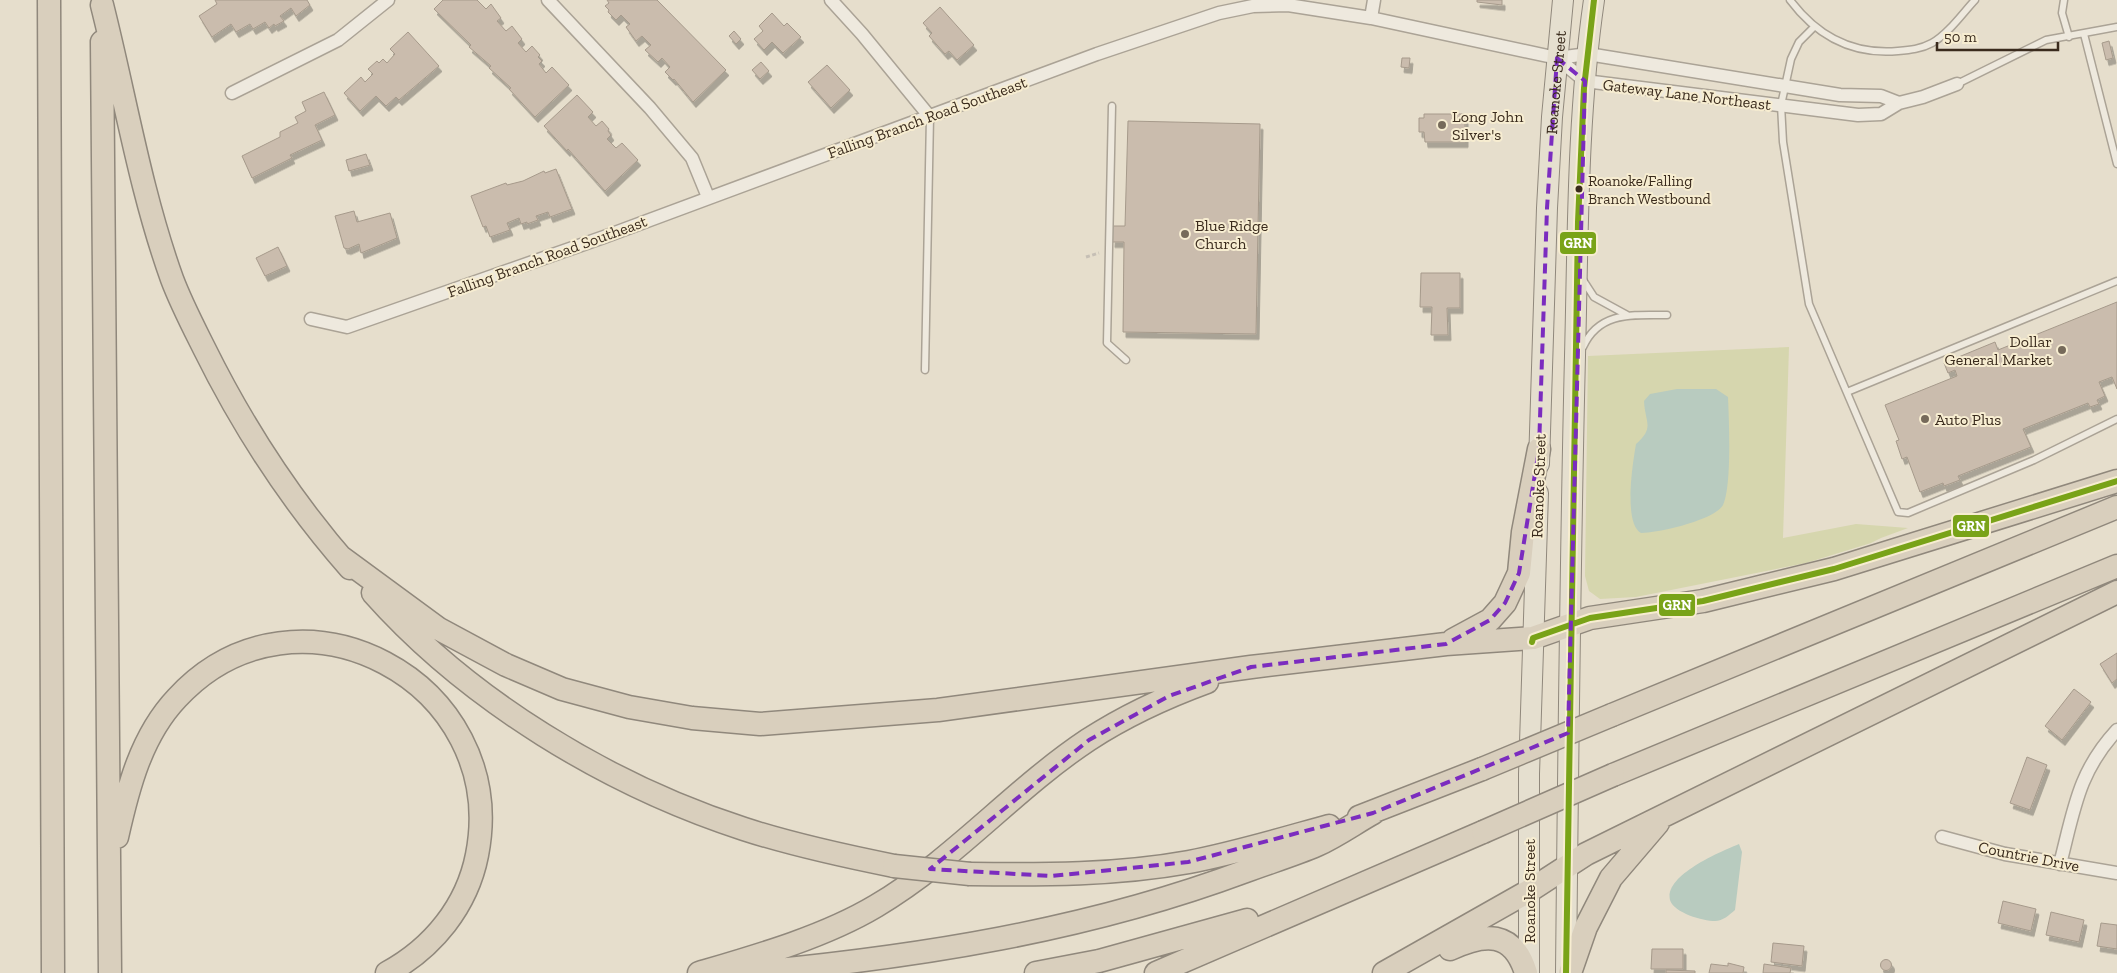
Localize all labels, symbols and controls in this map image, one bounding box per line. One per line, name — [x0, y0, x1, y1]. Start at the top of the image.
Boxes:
scale bar — [1937, 20, 2058, 52]
text: 50 m — [1944, 28, 1977, 46]
street label: Roanoke Street — [1542, 30, 1570, 135]
street label: Falling Branch Road Southeast — [825, 72, 1030, 162]
street label: Gateway Lane Northeast — [1602, 75, 1772, 114]
place label: Long John Silver's — [1452, 107, 1524, 144]
marker: Long John Silver's — [1436, 119, 1448, 131]
place label: Roanoke/Falling Branch Westbound — [1588, 172, 1712, 208]
marker: Roanoke/Falling Branch Westbound — [1574, 184, 1584, 194]
street label: Falling Branch Road Southeast — [445, 211, 650, 301]
place label: Blue Ridge Church — [1195, 216, 1268, 253]
marker: Blue Ridge Church — [1179, 228, 1191, 240]
line badge: GRN — [1559, 231, 1597, 255]
text: GRN — [1563, 235, 1593, 252]
place label: Dollar General Market — [1945, 332, 2052, 369]
marker: Dollar General Market — [2056, 344, 2068, 356]
place label: Auto Plus — [1935, 410, 2001, 429]
marker: Auto Plus — [1919, 413, 1931, 425]
street label: Roanoke Street — [1527, 433, 1550, 538]
line badge: GRN — [1952, 514, 1990, 538]
text: GRN — [1956, 518, 1986, 535]
line badge: GRN — [1658, 593, 1696, 617]
text: GRN — [1662, 597, 1692, 614]
street label: Countrie Drive — [1977, 837, 2081, 876]
street label: Roanoke Street — [1520, 839, 1539, 943]

